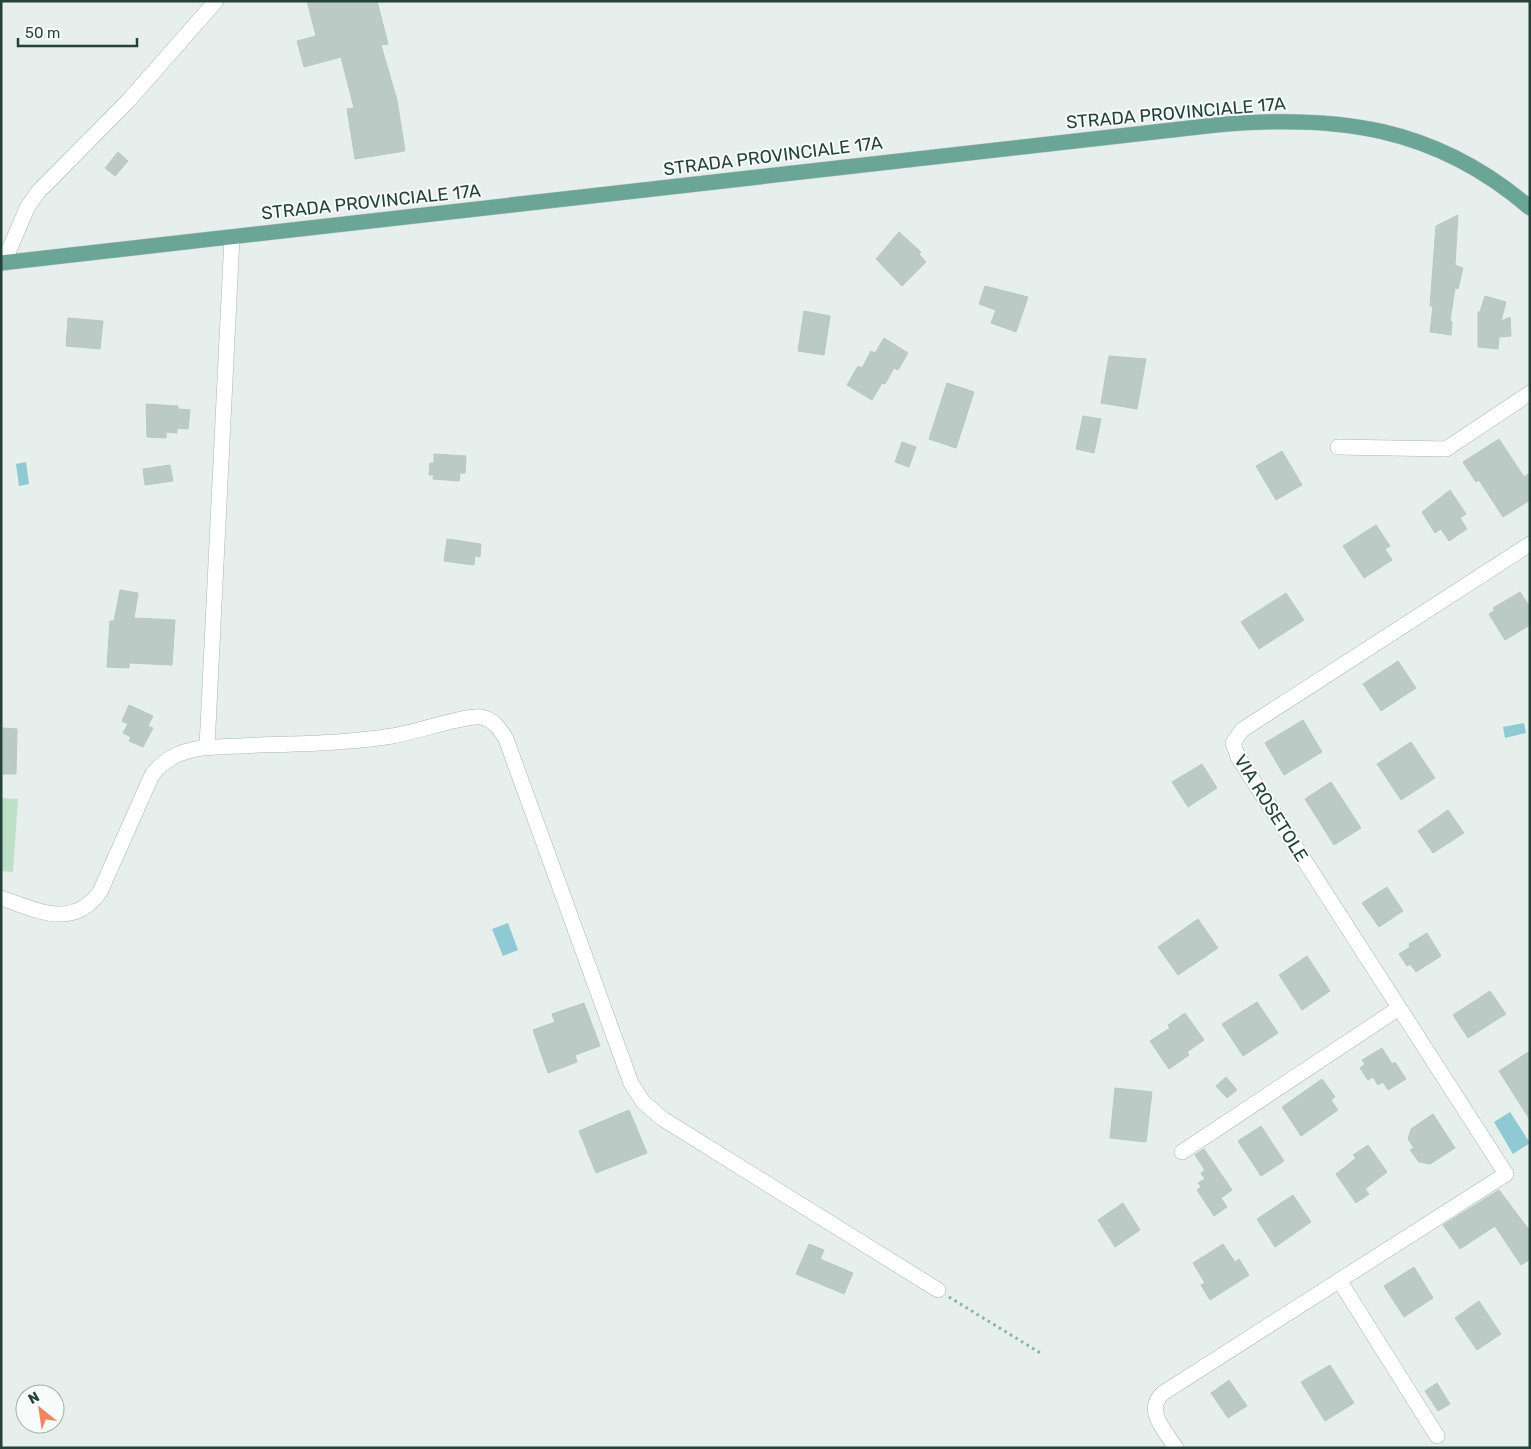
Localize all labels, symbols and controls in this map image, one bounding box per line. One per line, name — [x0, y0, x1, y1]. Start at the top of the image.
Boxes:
scale bar — [18, 15, 136, 47]
text: 50 m — [25, 24, 60, 42]
street label: STRADA PROVINCIALE 17A — [1065, 92, 1287, 134]
street label: STRADA PROVINCIALE 17A — [662, 132, 884, 180]
street label: STRADA PROVINCIALE 17A — [260, 180, 482, 224]
street label: VIA ROSETOLE — [1229, 750, 1313, 866]
north arrow — [15, 1384, 65, 1434]
text: N — [25, 1388, 42, 1408]

